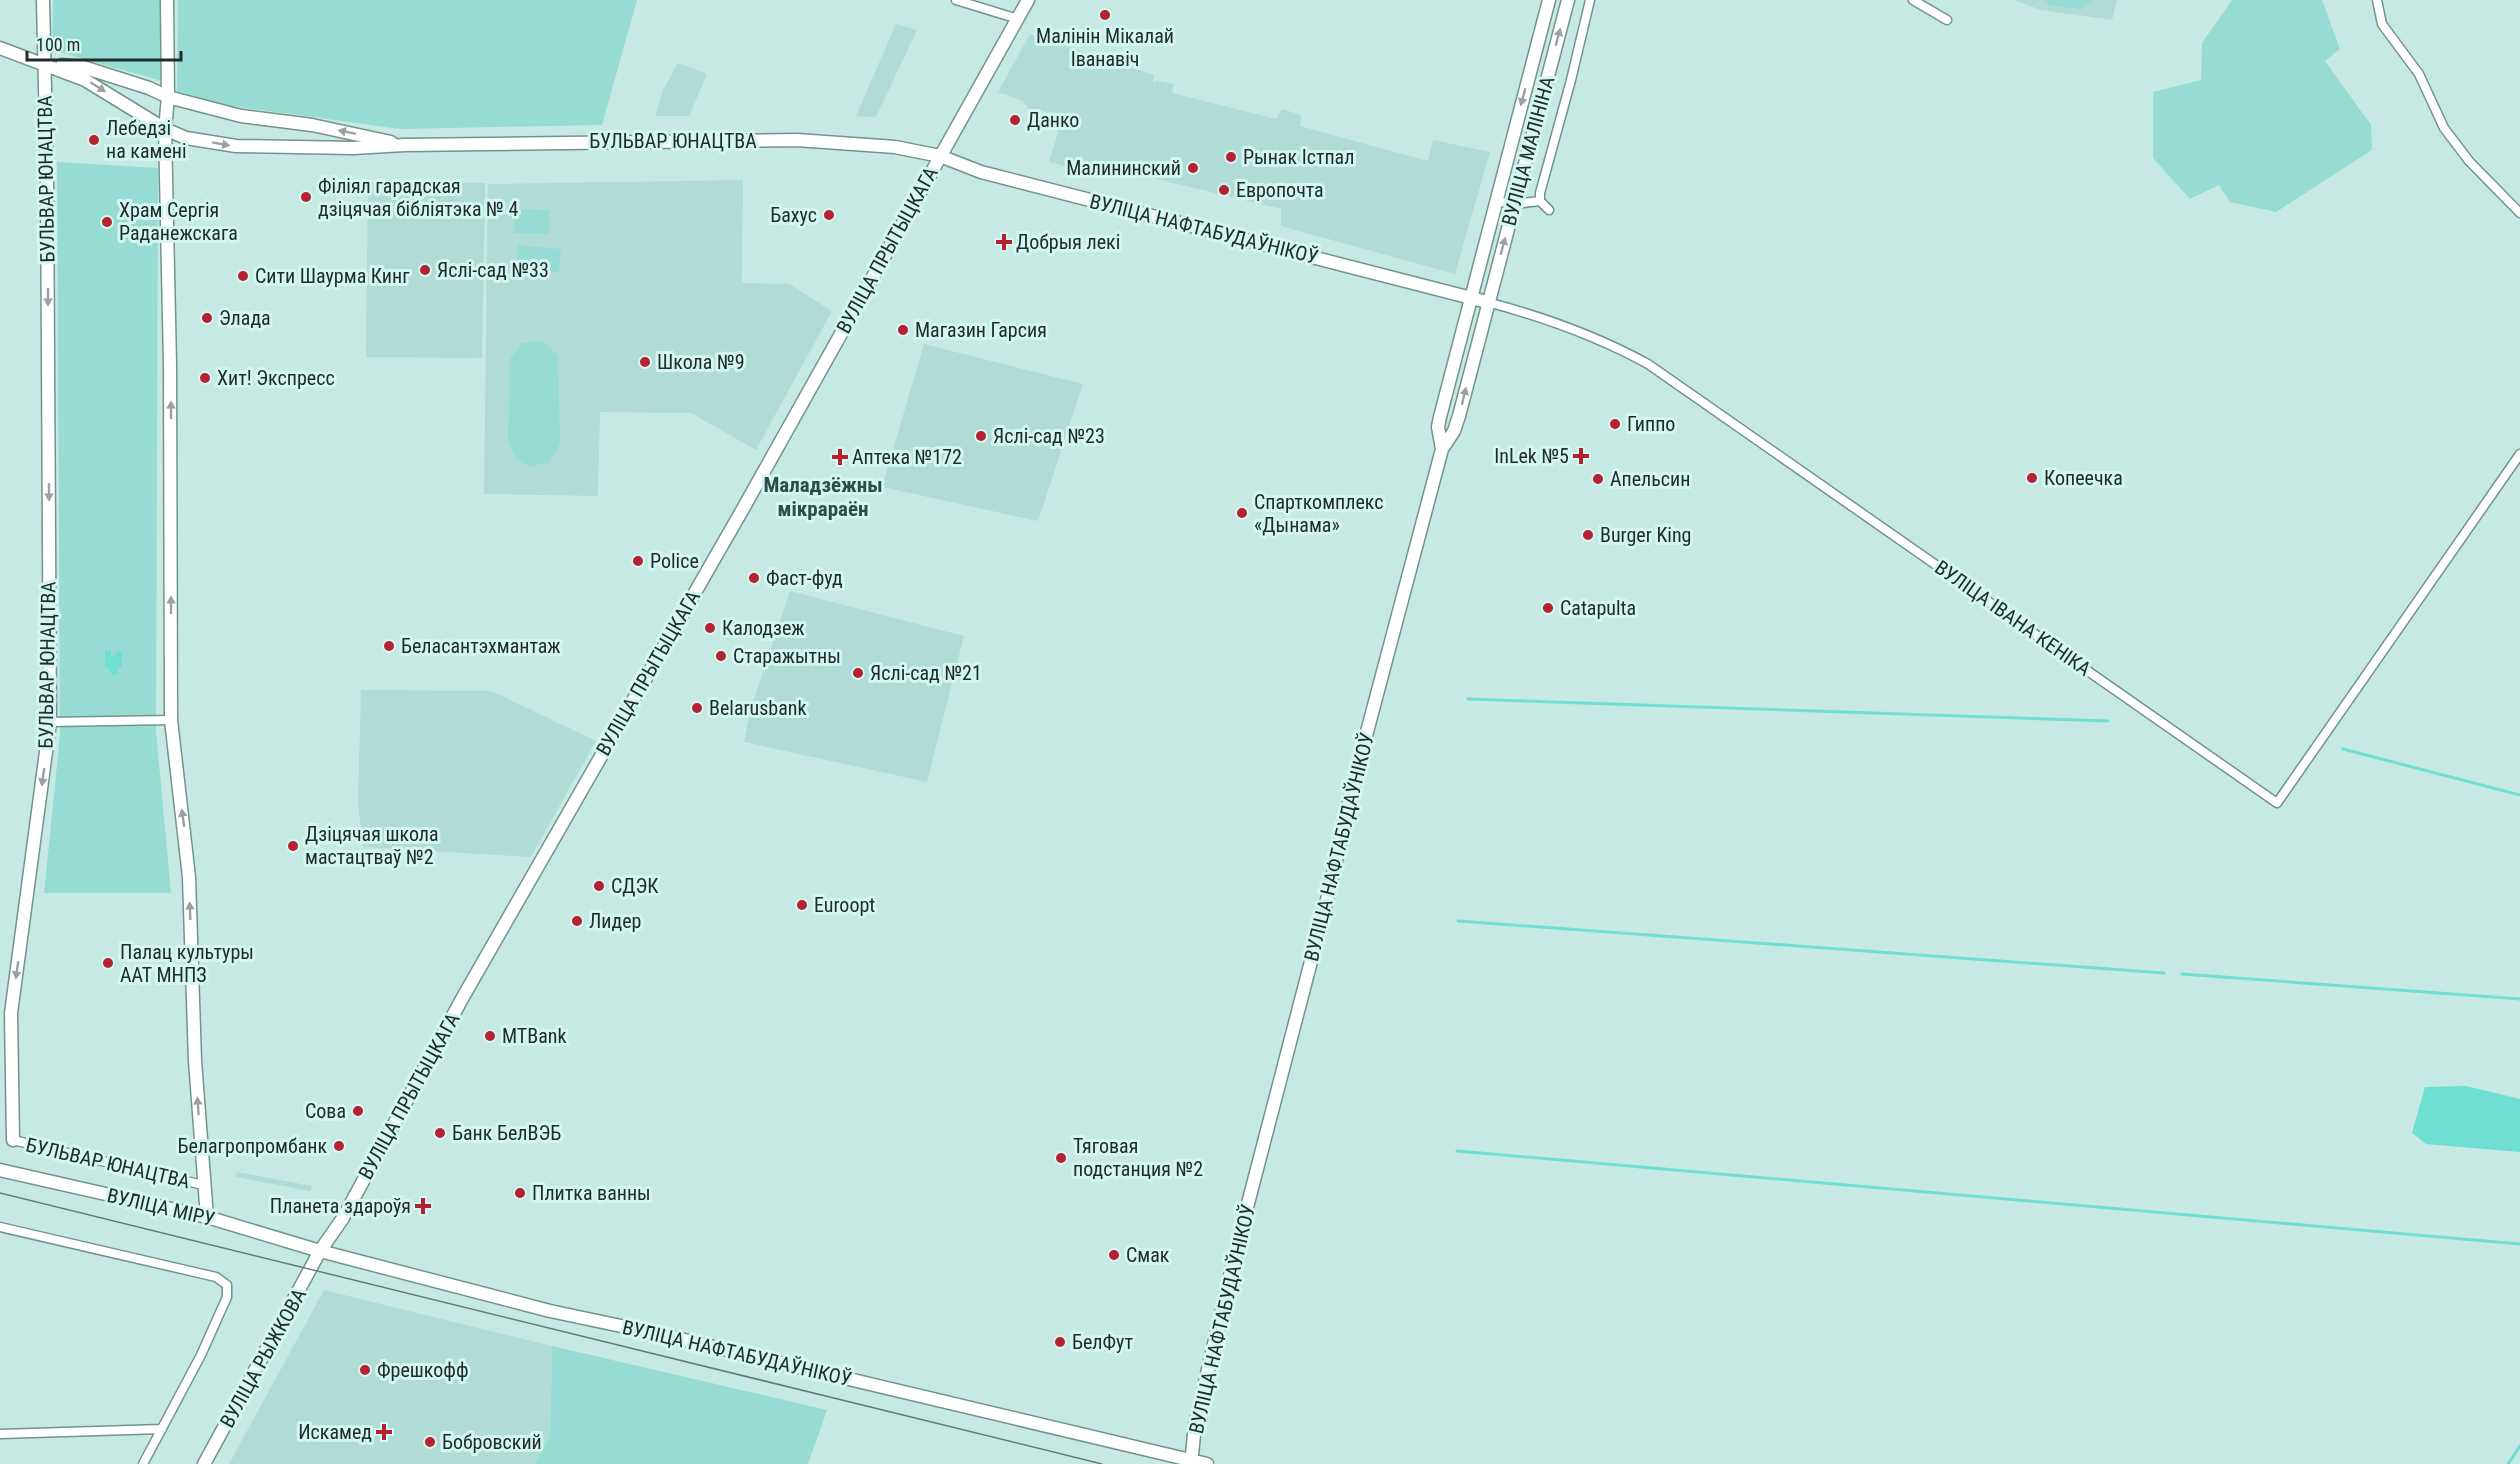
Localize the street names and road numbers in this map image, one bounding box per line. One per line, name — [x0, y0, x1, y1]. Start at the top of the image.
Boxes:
street label: ВУЛІЦА МАЛІНІНА — [1497, 73, 1560, 228]
street label: БУЛЬВАР ЮНАЦТВА — [33, 95, 59, 263]
street label: БУЛЬВАР ЮНАЦТВА — [589, 129, 757, 153]
street label: ВУЛІЦА ПРЫТЫЦКАГА — [831, 162, 943, 337]
street label: ВУЛІЦА НАФТАБУДАЎНІКОЎ — [1087, 189, 1321, 269]
street label: ВУЛІЦА ІВАНА КЕНІКА — [1930, 555, 2096, 681]
street label: БУЛЬВАР ЮНАЦТВА — [34, 581, 60, 749]
street label: ВУЛІЦА ПРЫТЫЦКАГА — [591, 586, 705, 760]
street label: ВУЛІЦА НАФТАБУДАЎНІКОЎ — [1299, 730, 1379, 964]
street label: ВУЛІЦА ПРЫТЫЦКАГА — [353, 1008, 465, 1183]
street label: БУЛЬВАР ЮНАЦТВА — [24, 1132, 193, 1194]
street label: ВУЛІЦА МІРУ — [105, 1183, 217, 1231]
street label: ВУЛІЦА НАФТАБУДАЎНІКОЎ — [1184, 1202, 1260, 1436]
street label: ВУЛІЦА РЫЖКОВА — [215, 1284, 311, 1432]
street label: ВУЛІЦА НАФТАБУДАЎНІКОЎ — [620, 1315, 854, 1391]

